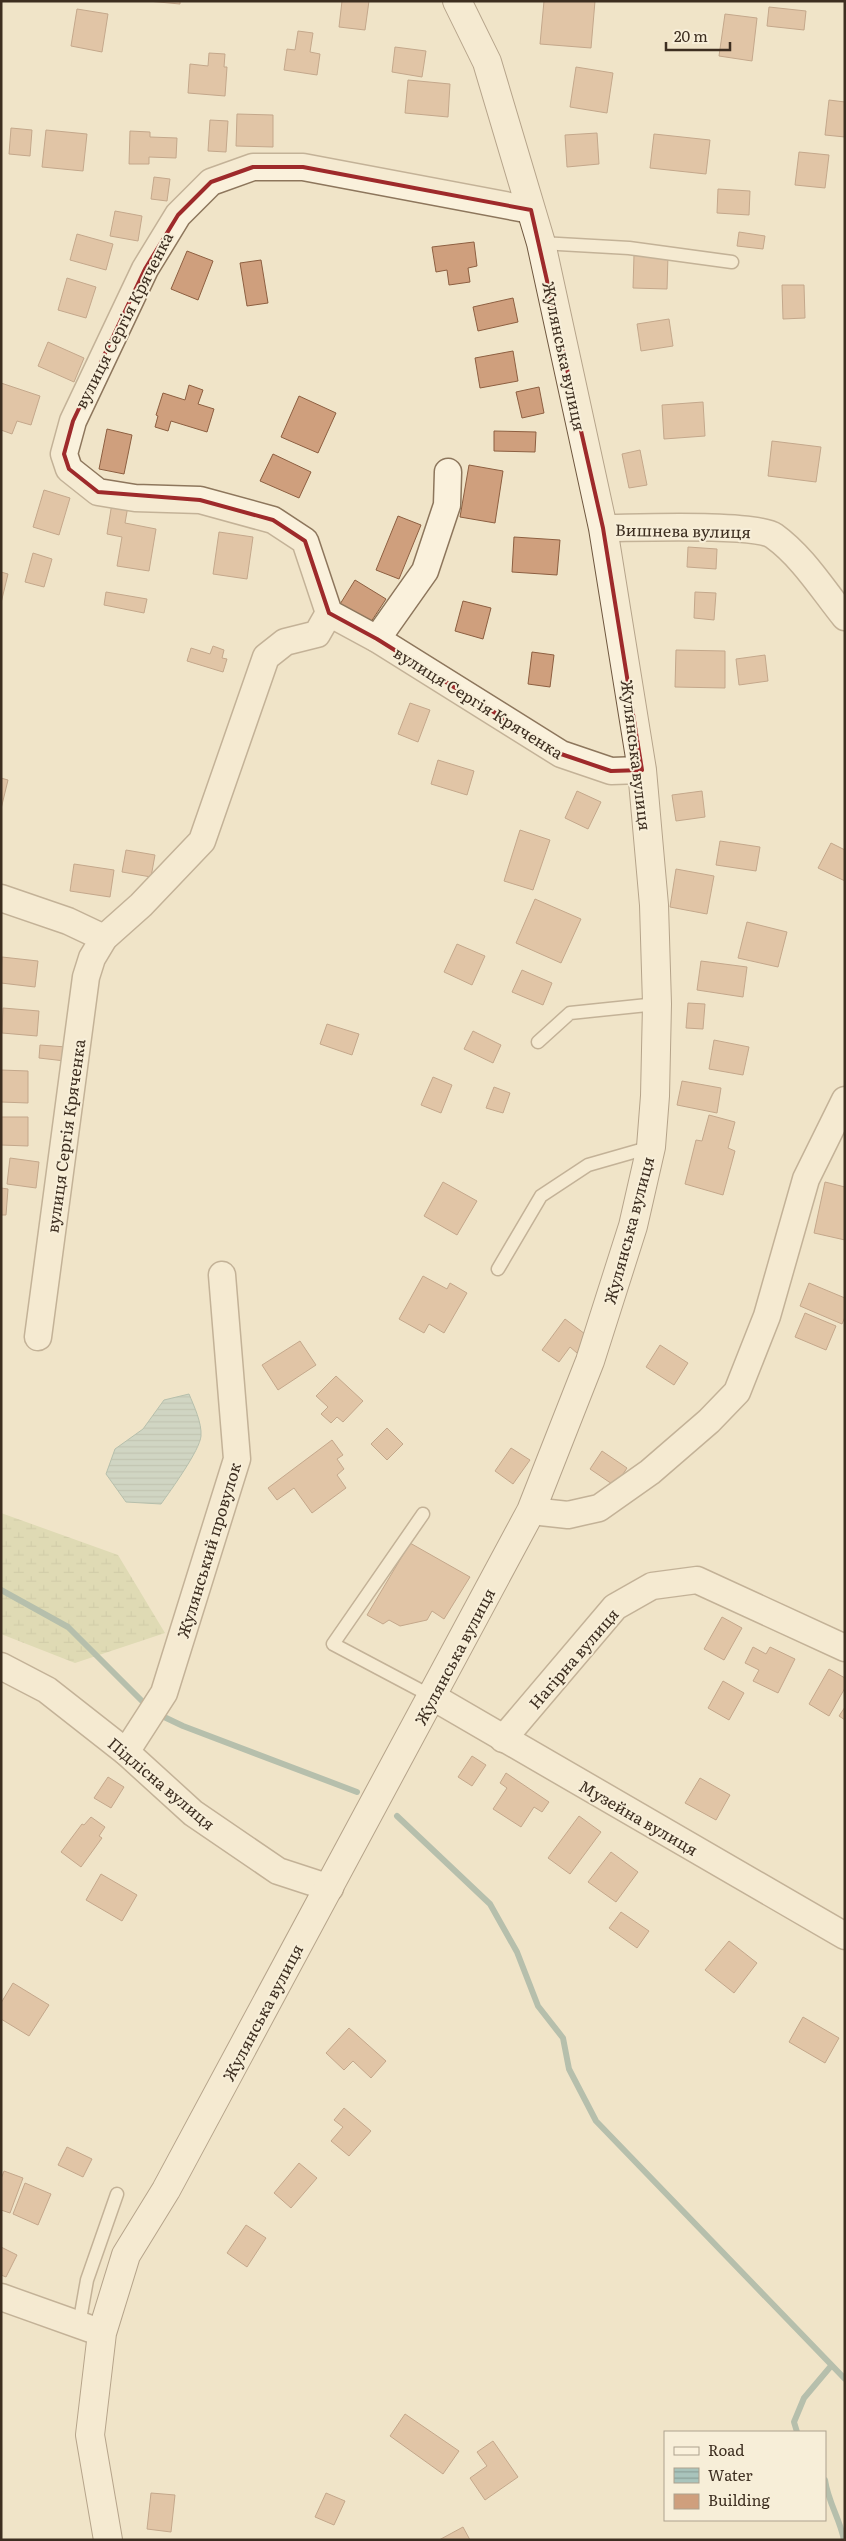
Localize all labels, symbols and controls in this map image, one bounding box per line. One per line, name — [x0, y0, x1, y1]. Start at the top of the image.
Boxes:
scale bar — [666, 20, 730, 52]
text: 20 m — [674, 24, 708, 47]
street label: вулиця Сергія Кряченка — [68, 227, 178, 413]
street label: Жулянська вулиця — [537, 279, 593, 433]
street label: Вишнева вулиця — [615, 517, 751, 543]
street label: вулиця Сергія Кряченка — [390, 640, 569, 764]
street label: Жулянська вулиця — [616, 678, 658, 832]
street label: вулиця Сергія Кряченка — [39, 1037, 91, 1235]
street label: Жулянська вулиця — [597, 1153, 659, 1307]
street label: Жулянський провулок — [170, 1459, 246, 1641]
street label: Жулянська вулиця — [408, 1583, 500, 1729]
street label: Нагірна вулиця — [522, 1602, 624, 1714]
street label: Підлісна вулиця — [103, 1731, 221, 1835]
street label: Музейна вулиця — [575, 1773, 703, 1861]
street label: Жулянська вулиця — [216, 1939, 308, 2085]
legend — [664, 2431, 826, 2521]
text: Road — [708, 2438, 744, 2461]
text: Water — [708, 2463, 753, 2486]
text: Building — [708, 2488, 770, 2511]

